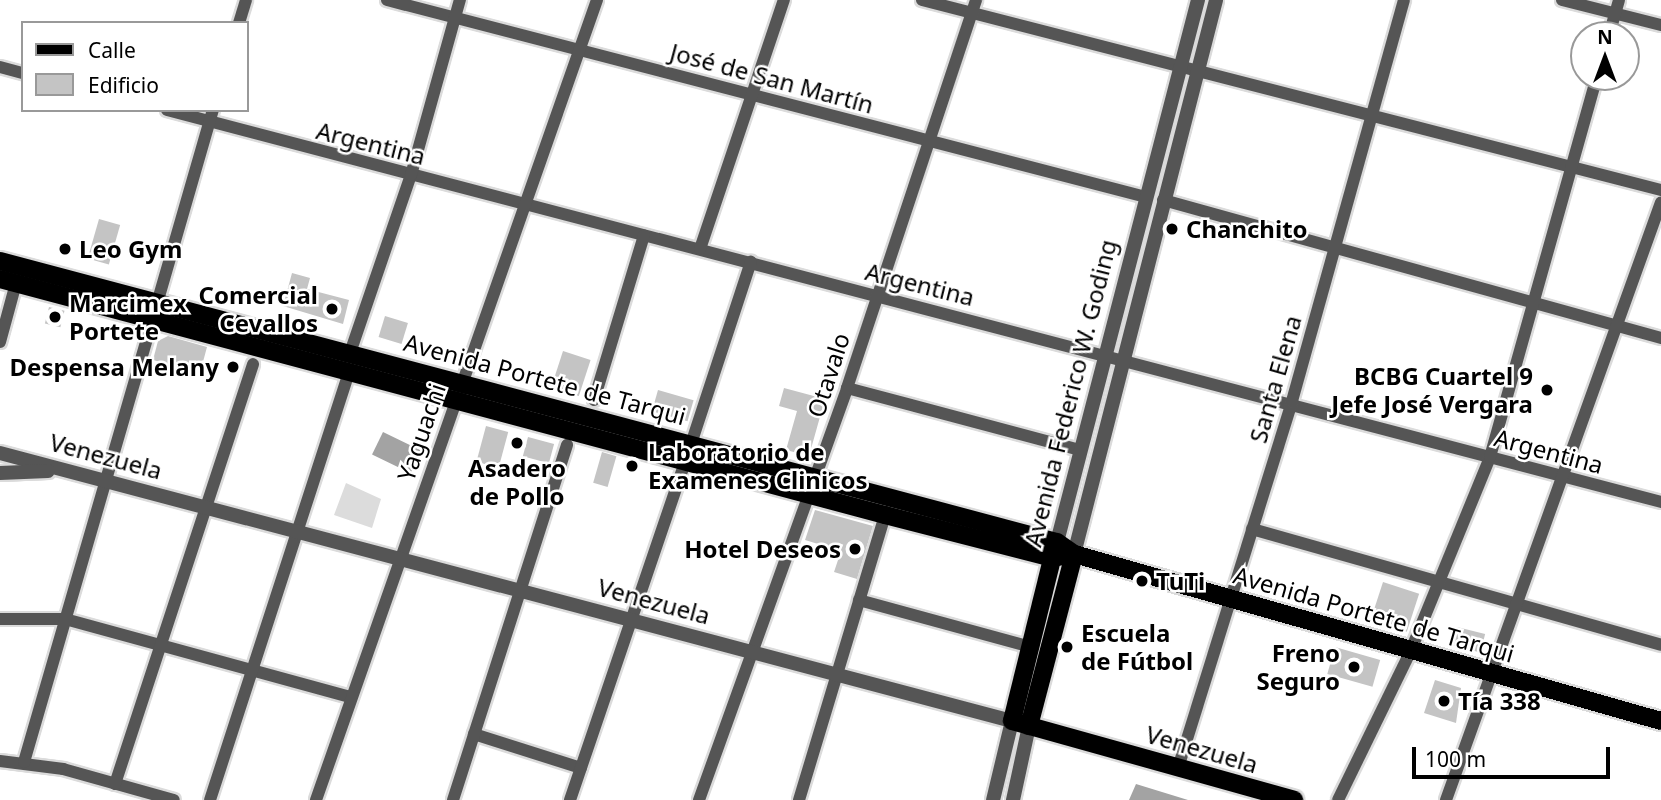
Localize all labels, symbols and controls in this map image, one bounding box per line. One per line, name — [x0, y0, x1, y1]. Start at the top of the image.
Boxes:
legend — [21, 21, 248, 112]
north arrow — [1570, 21, 1640, 91]
text: N — [1597, 24, 1613, 50]
text: Calle — [88, 36, 136, 64]
street label: José de San Martín — [667, 37, 877, 119]
text: Edificio — [88, 71, 159, 99]
street label: Argentina — [314, 116, 428, 170]
place label: Chanchito — [1186, 215, 1308, 243]
marker: Chanchito — [1164, 221, 1180, 237]
place label: Leo Gym — [79, 235, 182, 263]
street label: Avenida Federico W. Goding — [1018, 236, 1122, 550]
marker: Leo Gym — [57, 241, 73, 257]
street label: Argentina — [863, 257, 977, 311]
place label: Comercial Cevallos — [199, 281, 318, 337]
place label: Marcimex Portete — [69, 289, 187, 345]
marker: Comercial Cevallos — [324, 301, 340, 317]
marker: Marcimex Portete — [47, 309, 63, 325]
street label: Santa Elena — [1243, 312, 1307, 446]
street label: Avenida Portete de Tarqui — [401, 327, 689, 431]
street label: Otavalo — [801, 329, 855, 421]
place label: Despensa Melany — [10, 353, 219, 381]
marker: Despensa Melany — [225, 359, 241, 375]
place label: BCBG Cuartel 9 Jefe José Vergara — [1331, 362, 1533, 418]
street label: Yaguachi — [391, 379, 451, 485]
marker: BCBG Cuartel 9 Jefe José Vergara — [1539, 382, 1555, 398]
street label: Argentina — [1492, 423, 1606, 479]
street label: Venezuela — [47, 427, 165, 485]
marker: Asadero de Pollo — [509, 435, 525, 451]
place label: Laboratorio de Examenes Clinicos — [648, 438, 868, 494]
place label: Asadero de Pollo — [468, 454, 566, 510]
marker: Laboratorio de Examenes Clinicos — [622, 456, 642, 476]
place label: Hotel Deseos — [684, 535, 841, 563]
marker: Hotel Deseos — [847, 541, 863, 557]
street label: Avenida Portete de Tarqui — [1230, 560, 1518, 668]
place label: TuTi — [1156, 567, 1205, 595]
street label: Venezuela — [595, 572, 713, 630]
marker: TuTi — [1134, 573, 1150, 589]
place label: Escuela de Fútbol — [1081, 619, 1193, 675]
marker: Escuela de Fútbol — [1059, 639, 1075, 655]
place label: Freno Seguro — [1256, 639, 1340, 695]
marker: Freno Seguro — [1346, 659, 1362, 675]
place label: Tía 338 — [1458, 687, 1541, 715]
marker: Tía 338 — [1436, 693, 1452, 709]
street label: Venezuela — [1143, 719, 1261, 779]
scale bar — [1416, 734, 1614, 778]
text: 100 m — [1425, 745, 1486, 773]

